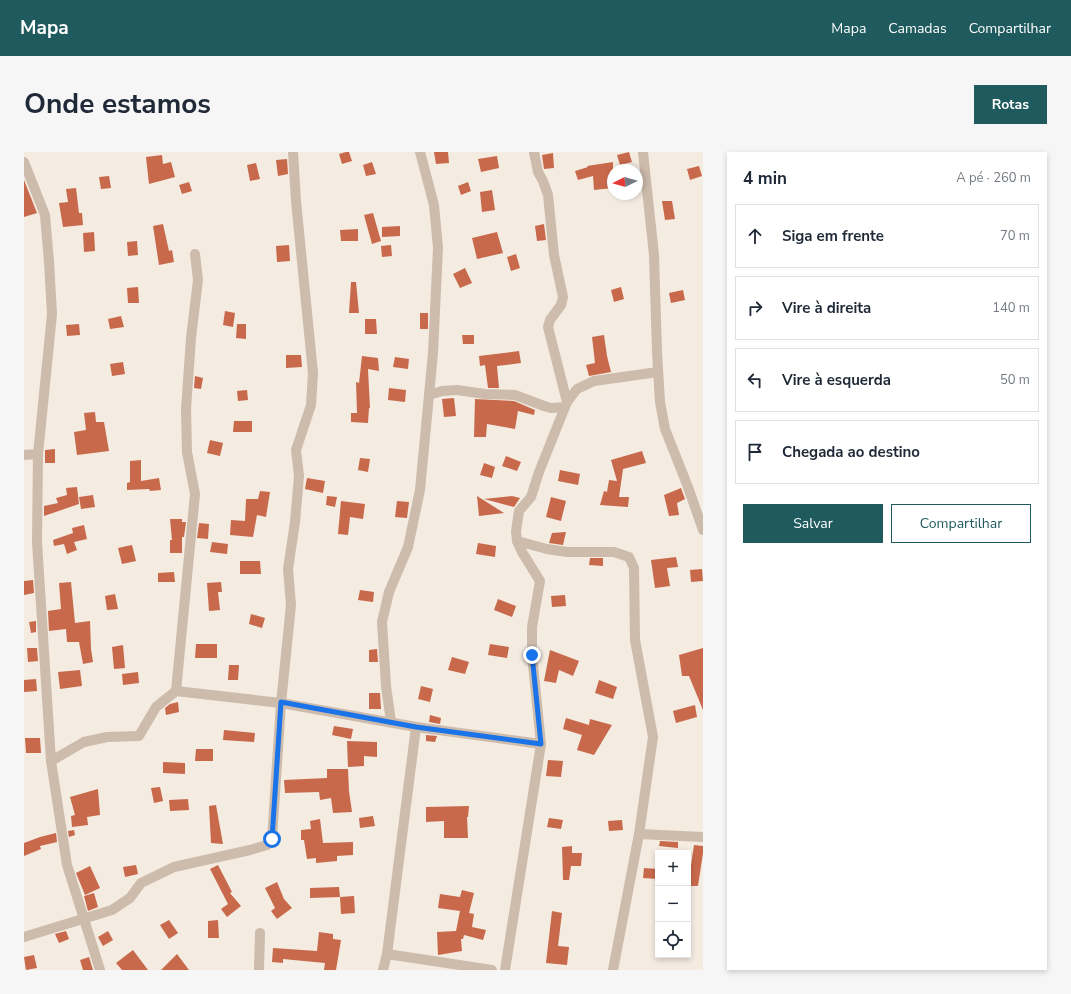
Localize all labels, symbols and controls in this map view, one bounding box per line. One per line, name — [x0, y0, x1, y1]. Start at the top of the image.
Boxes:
text: Mapa — [20, 15, 69, 41]
text: Mapa — [831, 19, 866, 38]
text: Camadas — [888, 19, 947, 38]
text: Compartilhar — [969, 19, 1051, 38]
text: Onde estamos — [24, 85, 211, 123]
button: Rotas — [974, 85, 1047, 124]
north arrow — [607, 164, 643, 200]
text: 4 min — [743, 167, 787, 190]
text: A pé · 260 m — [956, 169, 1031, 187]
icon: ahead — [744, 225, 766, 247]
text: Siga em frente — [782, 226, 884, 246]
text: 70 m — [1000, 227, 1030, 245]
icon: right — [744, 297, 766, 319]
text: Vire à direita — [782, 298, 871, 318]
text: 140 m — [992, 299, 1030, 317]
icon: left — [744, 369, 766, 391]
text: Vire à esquerda — [782, 370, 891, 390]
text: 50 m — [1000, 371, 1030, 389]
icon: arrive — [744, 441, 766, 463]
text: Chegada ao destino — [782, 442, 920, 462]
button: Salvar — [743, 504, 883, 543]
button: Compartilhar — [891, 504, 1031, 543]
route end — [523, 646, 541, 664]
route start — [263, 830, 281, 848]
map controls — [655, 850, 691, 958]
button: + — [655, 850, 691, 886]
button: − — [655, 886, 691, 922]
button: locate — [655, 922, 691, 958]

